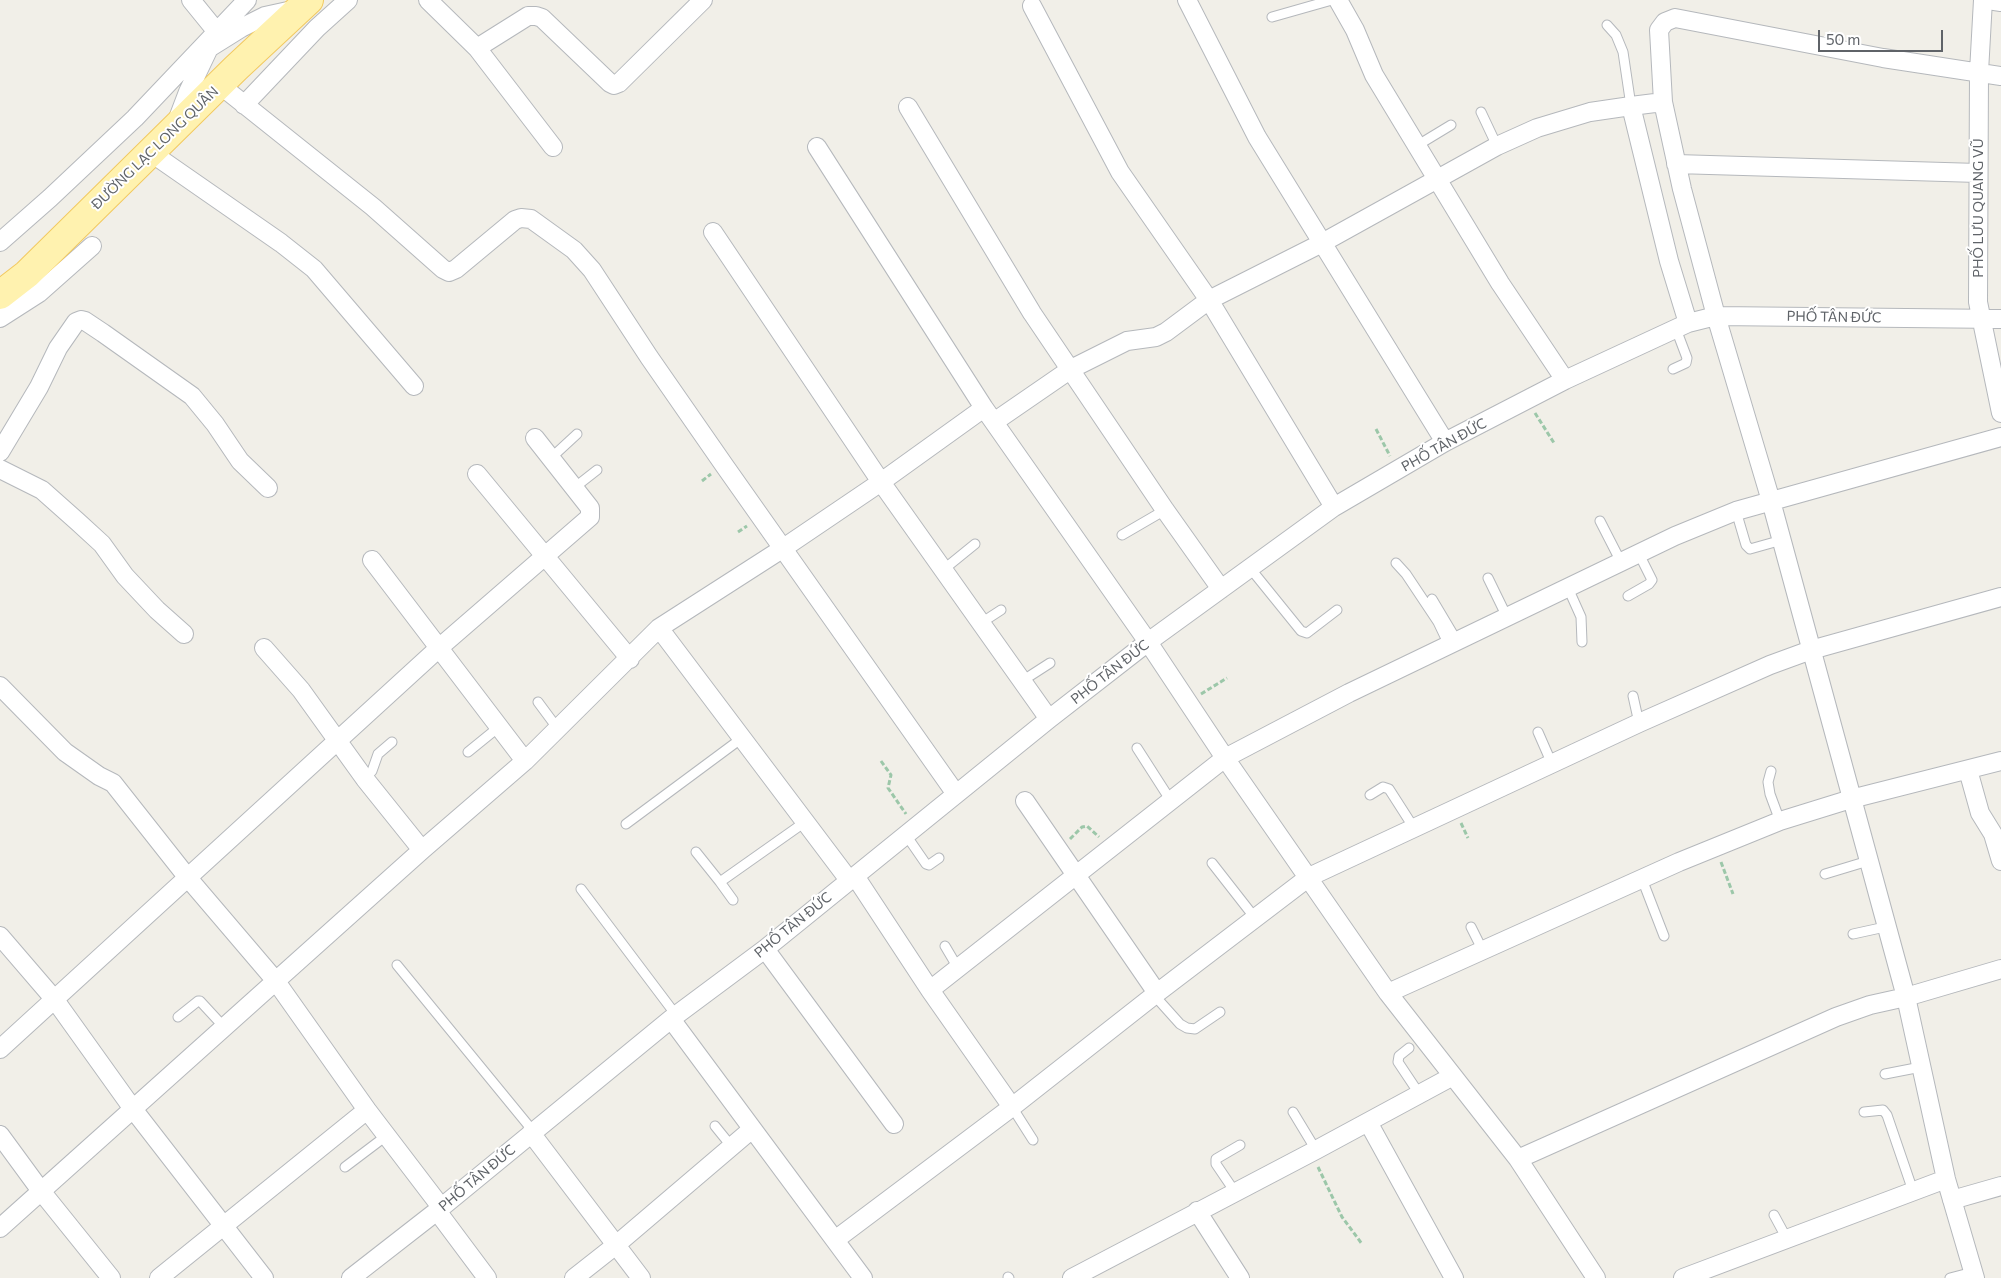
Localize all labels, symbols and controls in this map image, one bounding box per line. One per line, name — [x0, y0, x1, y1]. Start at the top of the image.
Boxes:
scale bar — [1821, 20, 1946, 52]
text: 50 m — [1826, 30, 1860, 48]
street label: ĐƯỜNG LẠC LONG QUÂN — [88, 83, 222, 213]
street label: PHỐ LƯU QUANG VŨ — [1970, 138, 1986, 278]
street label: PHỐ TÂN ĐỨC — [1787, 308, 1881, 326]
street label: PHỐ TÂN ĐỨC — [1399, 415, 1489, 475]
street label: PHỐ TÂN ĐỨC — [1068, 636, 1152, 708]
street label: PHỐ TÂN ĐỨC — [751, 889, 835, 961]
street label: PHỐ TÂN ĐỨC — [435, 1141, 519, 1215]

